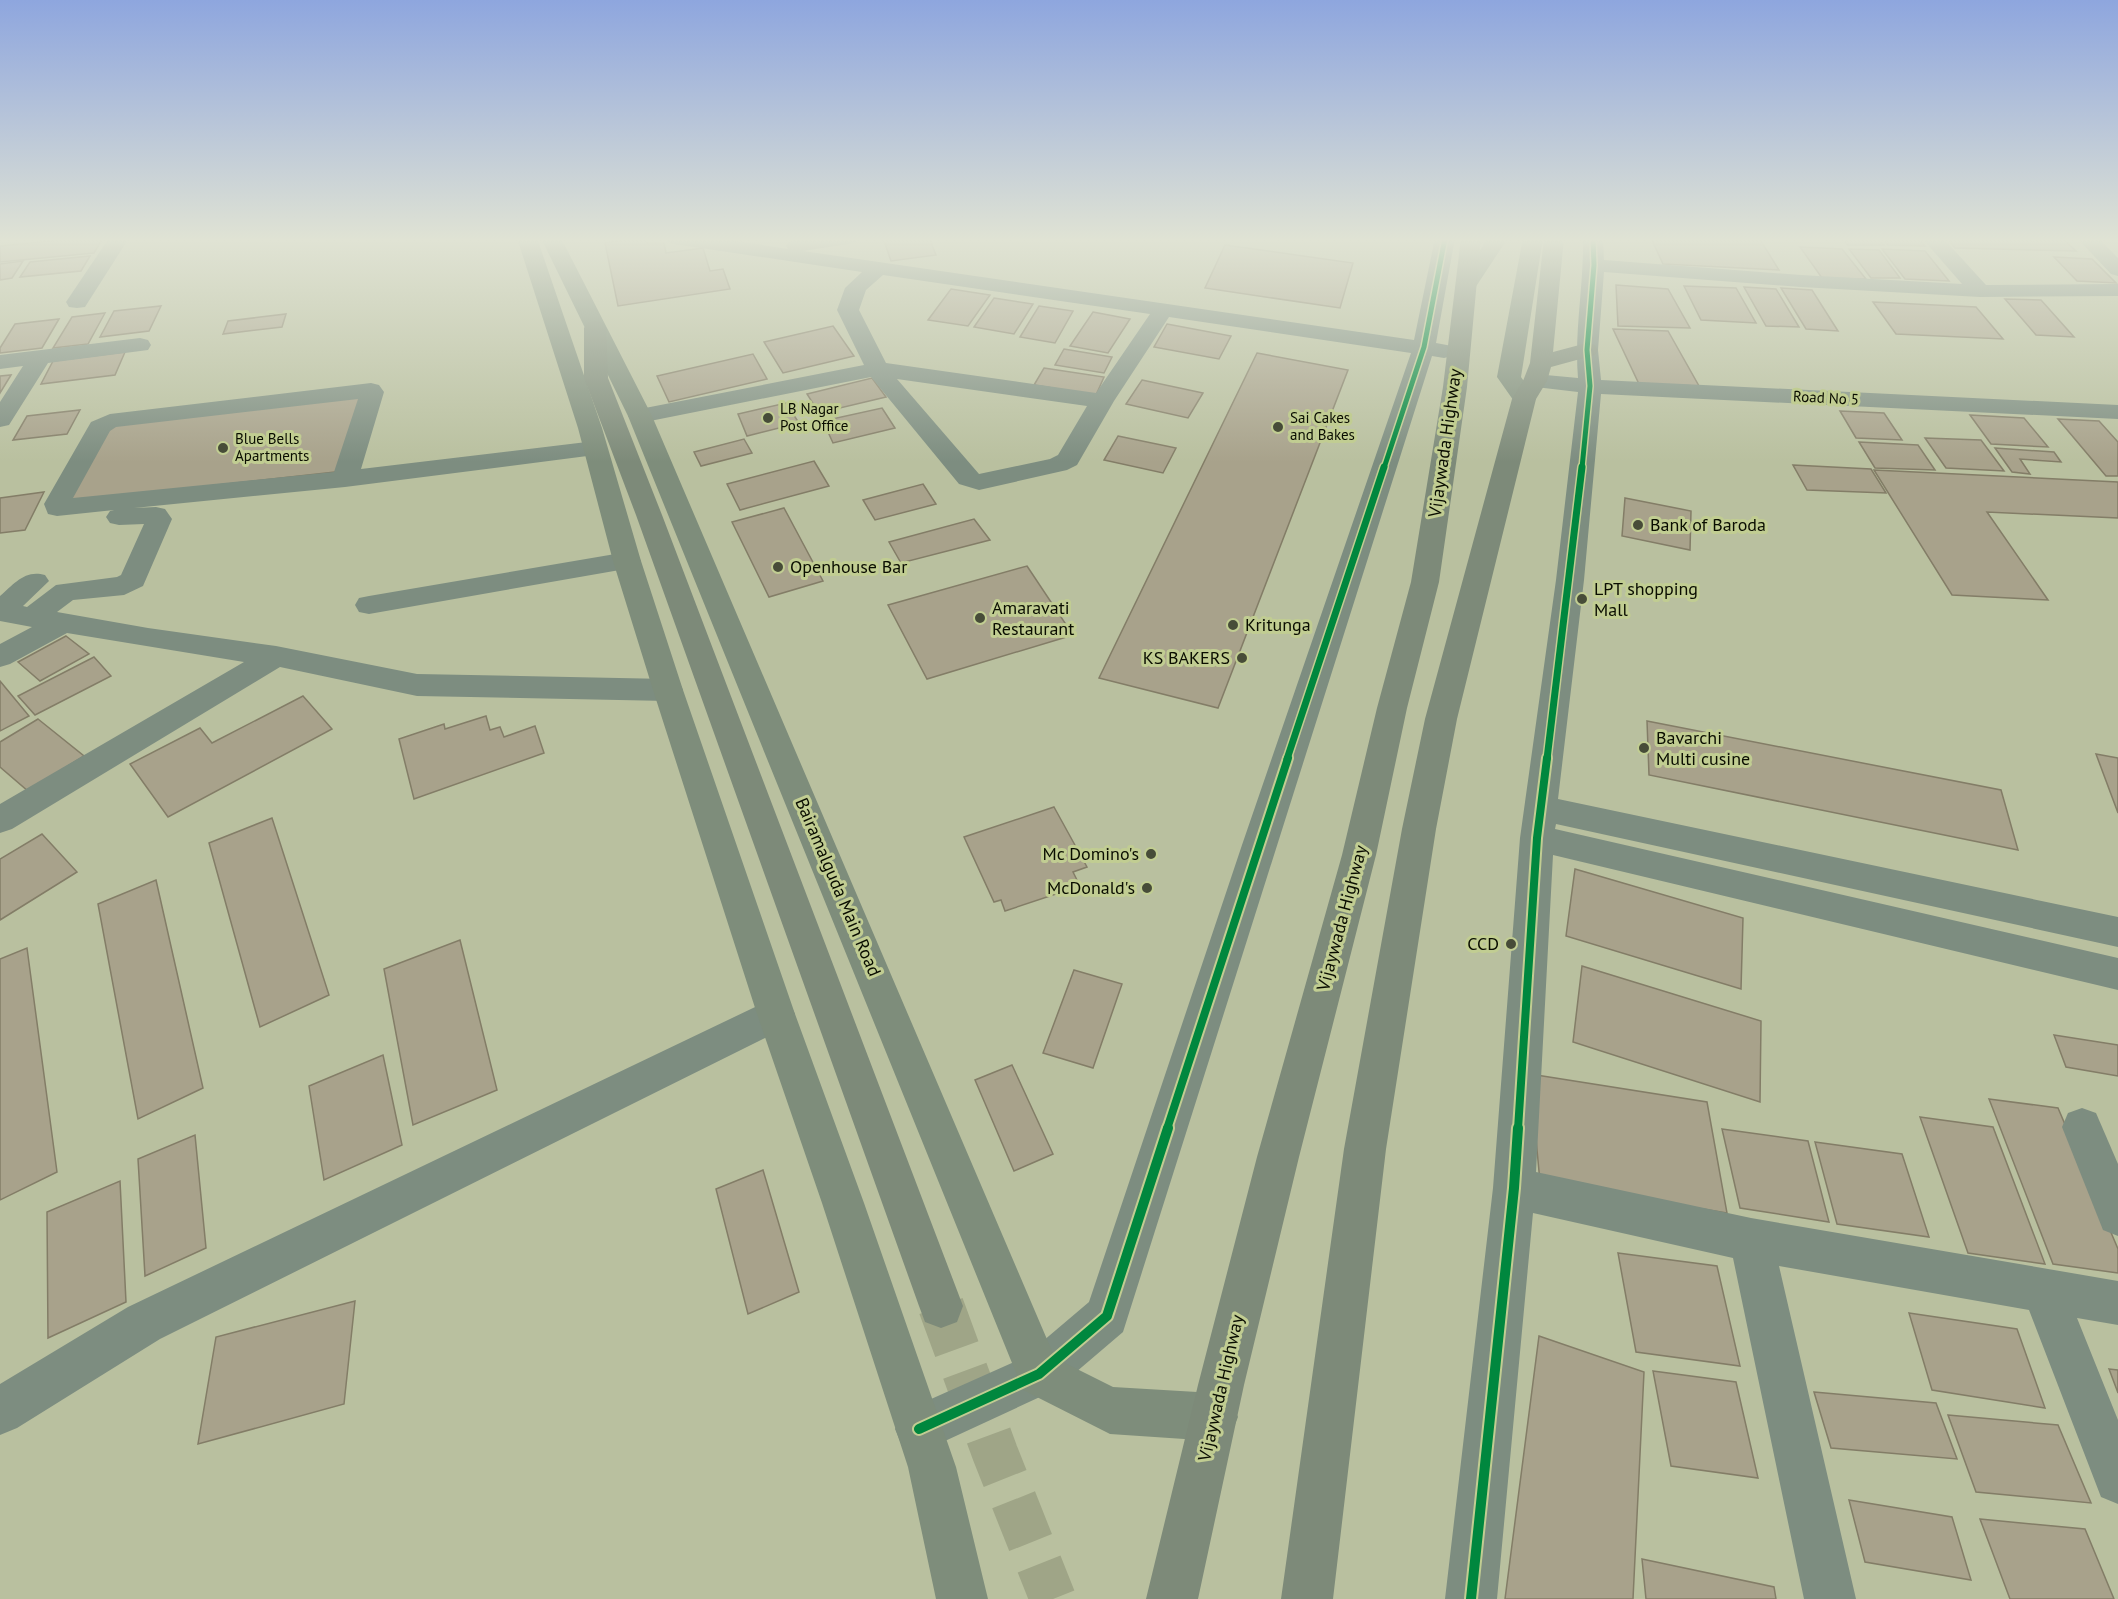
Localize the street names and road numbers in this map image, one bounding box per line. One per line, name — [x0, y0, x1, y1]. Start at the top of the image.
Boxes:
street label: Vijaywada Highway — [1423, 367, 1466, 520]
street label: Road No 5 — [1793, 386, 1860, 409]
street label: Bairamalguda Main Road — [790, 794, 886, 980]
street label: Vijaywada Highway — [1311, 842, 1372, 994]
street label: Vijaywada Highway — [1192, 1312, 1249, 1464]

